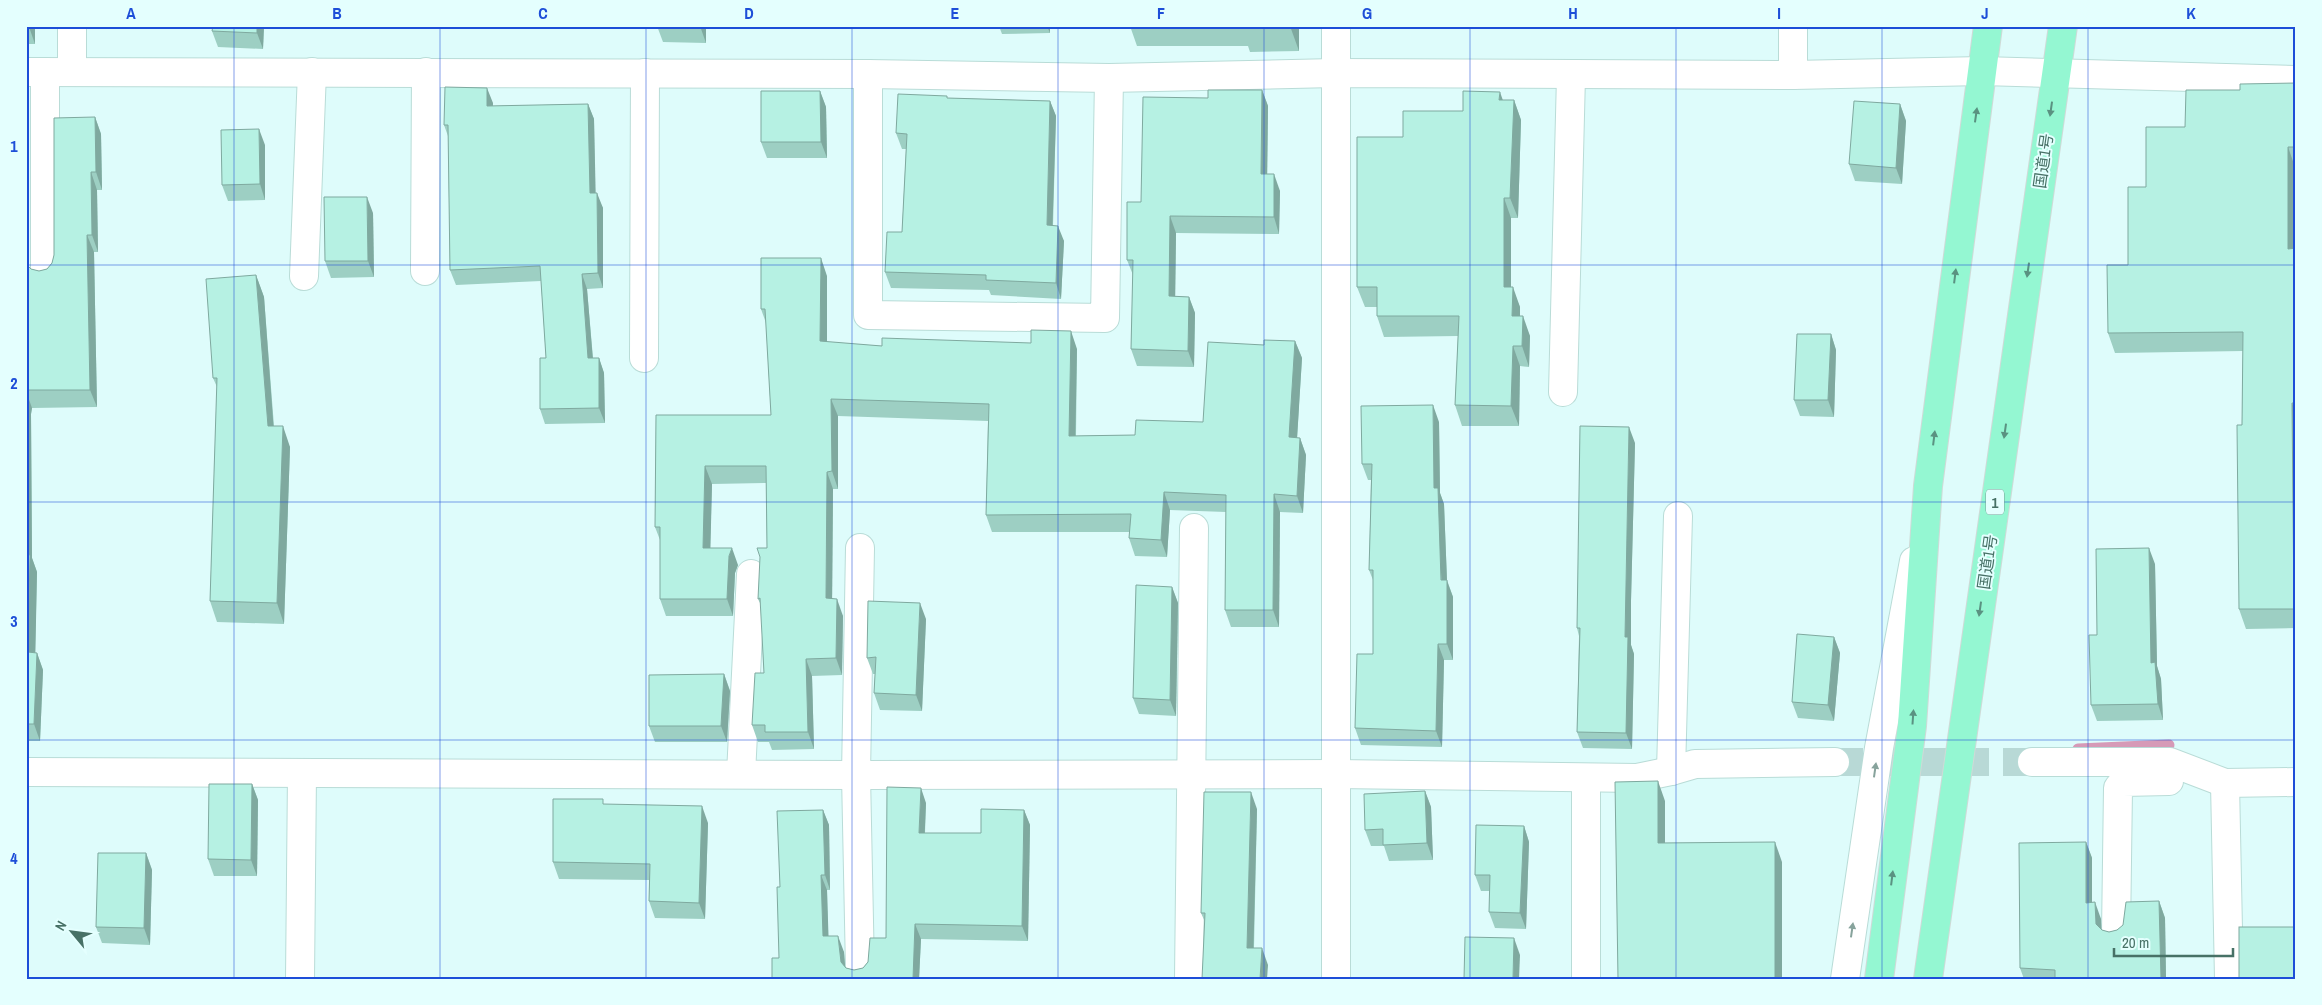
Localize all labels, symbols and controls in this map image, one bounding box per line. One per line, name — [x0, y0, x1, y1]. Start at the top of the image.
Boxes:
text: A — [126, 2, 136, 24]
text: B — [332, 2, 342, 24]
text: C — [538, 2, 548, 24]
text: D — [744, 2, 754, 24]
text: E — [951, 2, 960, 24]
text: F — [1157, 2, 1165, 24]
text: G — [1362, 2, 1372, 24]
text: H — [1568, 2, 1578, 24]
text: I — [1777, 2, 1781, 24]
text: J — [1981, 2, 1989, 24]
text: K — [2186, 2, 2196, 24]
one-way arrow — [2047, 102, 2055, 118]
one-way arrow — [1973, 107, 1981, 123]
street label: 国道1号 — [2028, 132, 2058, 190]
text: 1 — [10, 135, 18, 157]
one-way arrow — [2024, 262, 2032, 278]
one-way arrow — [1951, 268, 1959, 284]
text: 2 — [10, 372, 18, 394]
one-way arrow — [2001, 423, 2009, 439]
one-way arrow — [1930, 429, 1938, 445]
road number: 1 — [1986, 490, 2004, 514]
street label: 国道1号 — [1972, 533, 2002, 591]
one-way arrow — [1976, 602, 1984, 618]
text: 3 — [10, 610, 18, 632]
one-way arrow — [1909, 709, 1917, 725]
one-way arrow — [1872, 761, 1880, 777]
text: 4 — [10, 847, 18, 869]
one-way arrow — [1888, 870, 1896, 886]
north arrow — [48, 908, 98, 958]
text: N — [51, 918, 71, 934]
one-way arrow — [1849, 922, 1857, 938]
scale bar — [2114, 925, 2233, 957]
text: 20 m — [2122, 932, 2149, 953]

